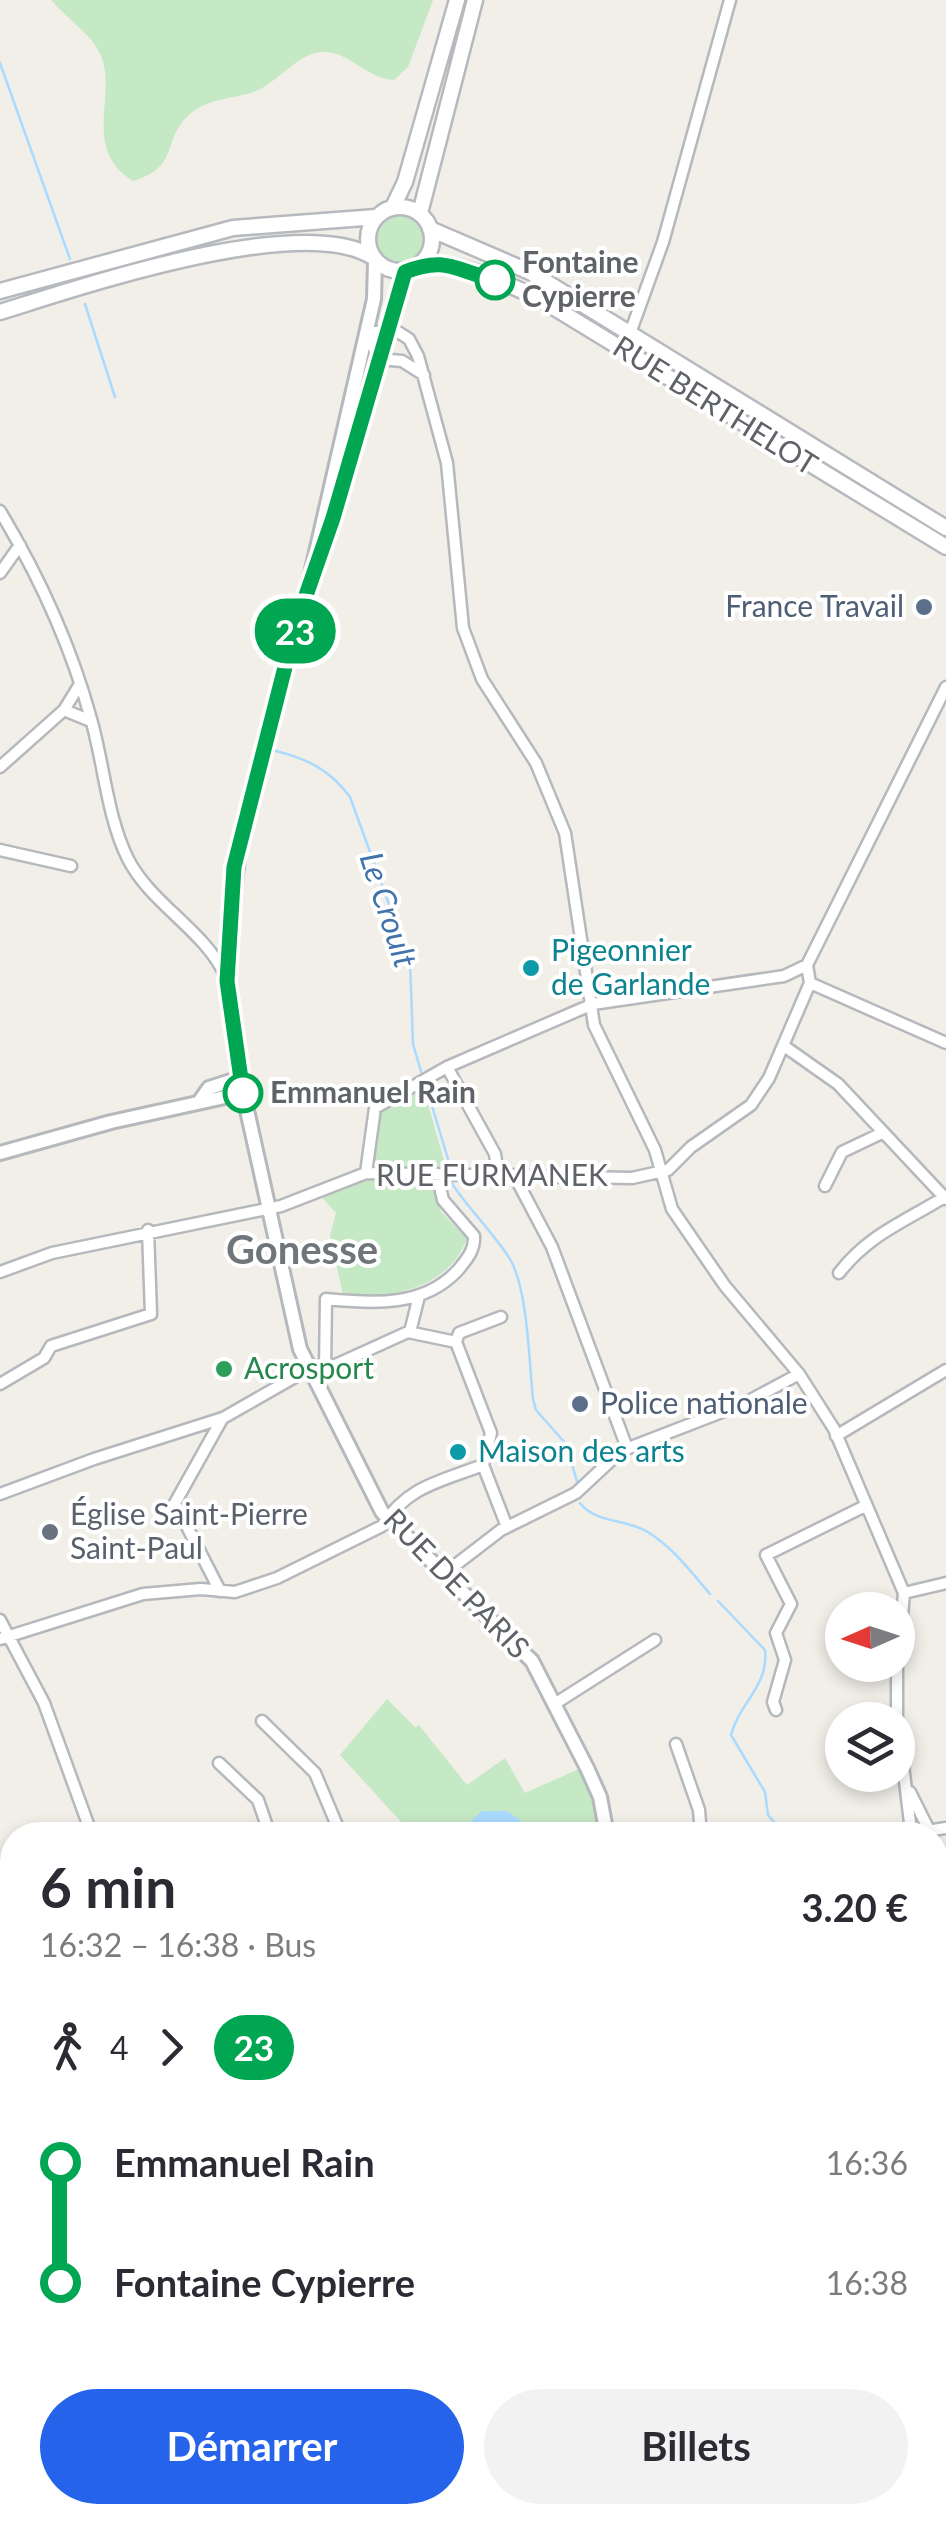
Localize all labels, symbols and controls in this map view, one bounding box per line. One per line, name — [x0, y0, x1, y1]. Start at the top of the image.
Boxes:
place label: Fontaine Cypierre — [522, 243, 639, 313]
marker: Fontaine Cypierre — [476, 261, 514, 299]
street label: RUE BERTHELOT — [607, 327, 825, 482]
place label: France Travail — [725, 587, 904, 623]
marker: France Travail — [913, 596, 935, 618]
line badge: 23 — [250, 598, 340, 664]
text: 23 — [275, 610, 315, 652]
water label: Le Croult — [352, 847, 426, 972]
place label: Pigeonnier de Garlande — [551, 931, 710, 1001]
marker: Pigeonnier de Garlande — [520, 957, 542, 979]
place label: Emmanuel Rain — [270, 1073, 476, 1109]
marker: Emmanuel Rain — [224, 1074, 262, 1112]
street label: RUE FURMANEK — [376, 1156, 608, 1192]
district label: Gonesse — [226, 1225, 378, 1273]
place label: Acrosport — [244, 1349, 374, 1385]
marker: Acrosport — [213, 1358, 235, 1380]
place label: Police nationale — [600, 1384, 808, 1420]
marker: Police nationale — [569, 1393, 591, 1415]
place label: Maison des arts — [478, 1432, 685, 1468]
marker: Maison des arts — [447, 1441, 469, 1463]
place label: Église Saint-Pierre Saint-Paul — [70, 1495, 308, 1565]
street label: RUE DE PARIS — [377, 1500, 538, 1665]
marker: Église Saint-Pierre Saint-Paul — [39, 1521, 61, 1543]
north arrow — [825, 1592, 915, 1682]
map controls — [825, 1592, 915, 1792]
button: layers — [825, 1702, 915, 1792]
text: 6 min — [40, 1854, 176, 1920]
text: 3.20 € — [802, 1884, 908, 1930]
text: 16:32 – 16:38 · Bus — [40, 1925, 316, 1964]
icon: walk — [40, 2020, 95, 2075]
icon: forward — [144, 2020, 199, 2075]
text: 23 — [234, 2026, 274, 2068]
text: 4 — [110, 2028, 129, 2067]
text: Emmanuel Rain — [114, 2139, 375, 2185]
text: 16:36 — [826, 2143, 908, 2182]
text: Fontaine Cypierre — [114, 2259, 415, 2305]
text: 16:38 — [826, 2263, 908, 2302]
button: Démarrer — [40, 2389, 464, 2504]
button: Billets — [484, 2389, 908, 2504]

